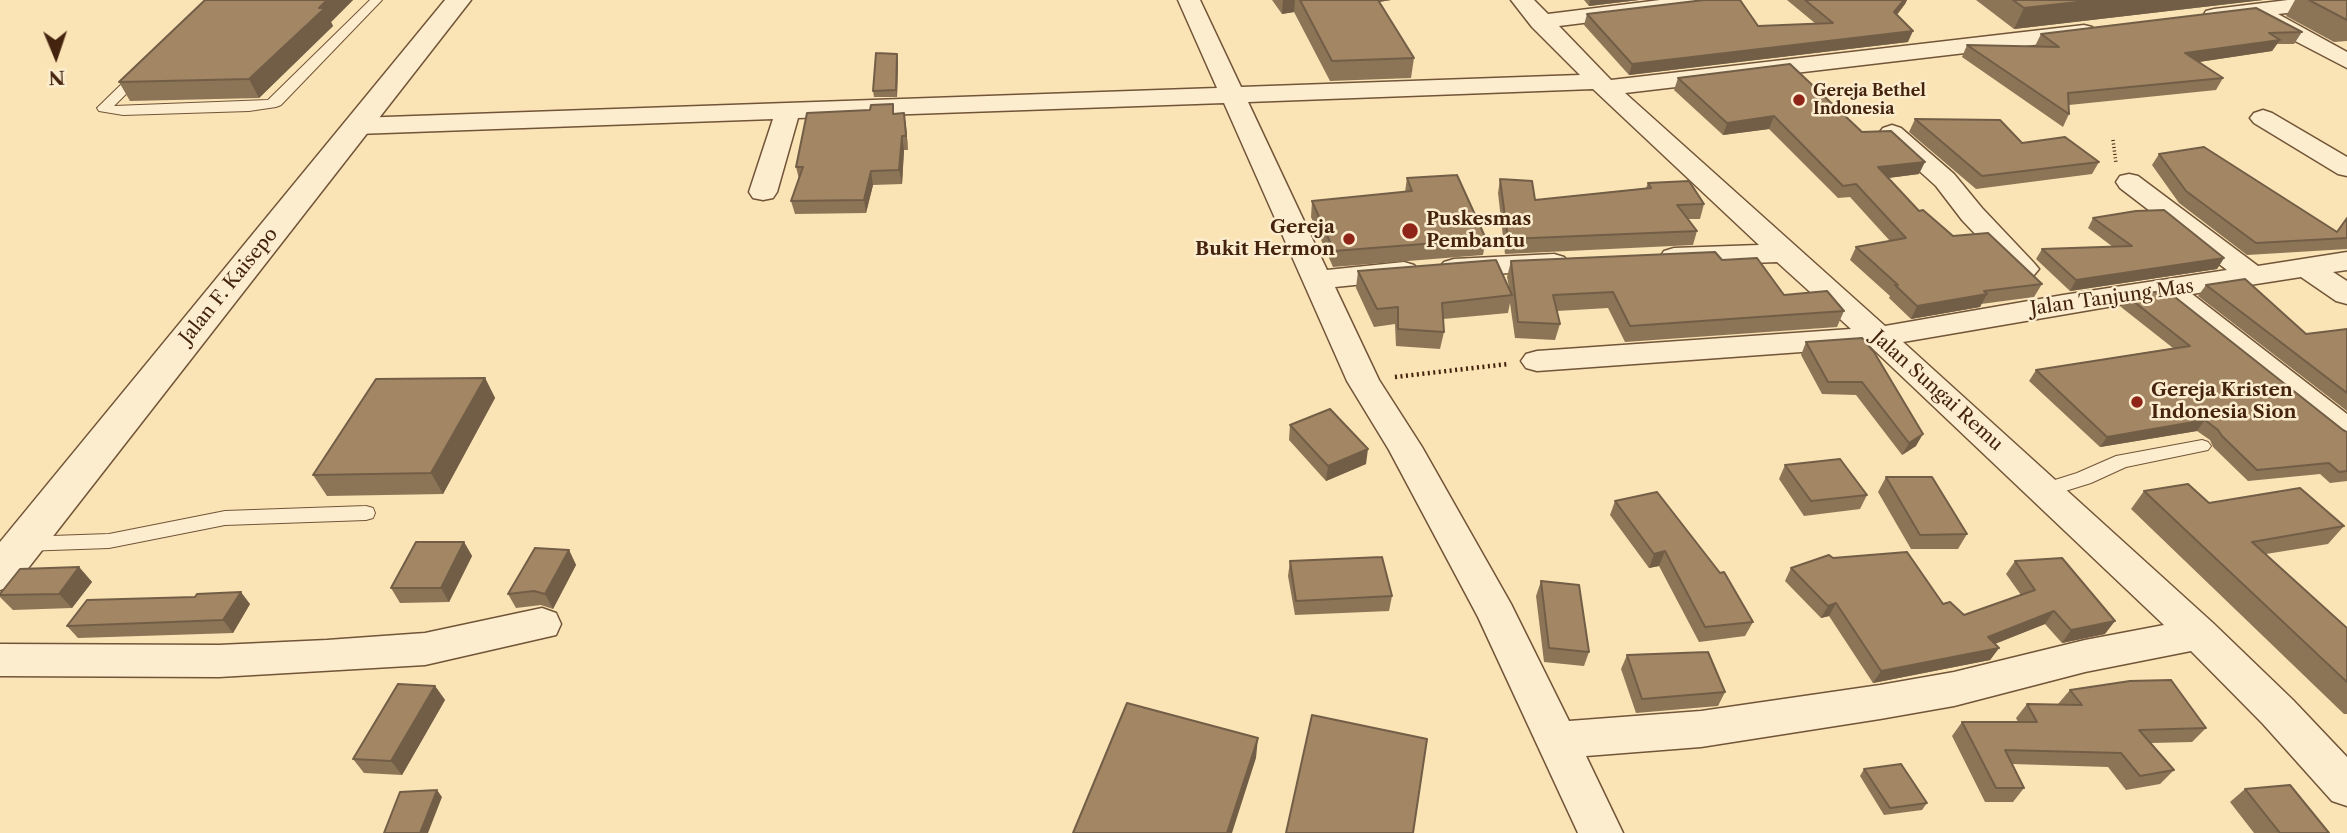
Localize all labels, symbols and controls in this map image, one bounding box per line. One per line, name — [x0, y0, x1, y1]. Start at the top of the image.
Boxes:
north arrow — [21, 21, 91, 91]
text: N — [48, 66, 65, 89]
place label: Gereja Bethel Indonesia — [1813, 81, 1926, 119]
marker: Gereja Bethel Indonesia — [1791, 92, 1807, 108]
place label: Puskesmas Pembantu — [1426, 209, 1531, 253]
place label: Gereja Bukit Hermon — [1195, 217, 1335, 261]
marker: Puskesmas Pembantu — [1400, 221, 1420, 241]
street label: Jalan F. Kaisepo — [175, 223, 283, 349]
marker: Gereja Bukit Hermon — [1341, 231, 1357, 247]
street label: Jalan Tanjung Mas — [2029, 275, 2195, 321]
street label: Jalan Sungai Remu — [1867, 326, 2007, 456]
place label: Gereja Kristen Indonesia Sion — [2151, 380, 2297, 424]
marker: Gereja Kristen Indonesia Sion — [2129, 394, 2145, 410]

